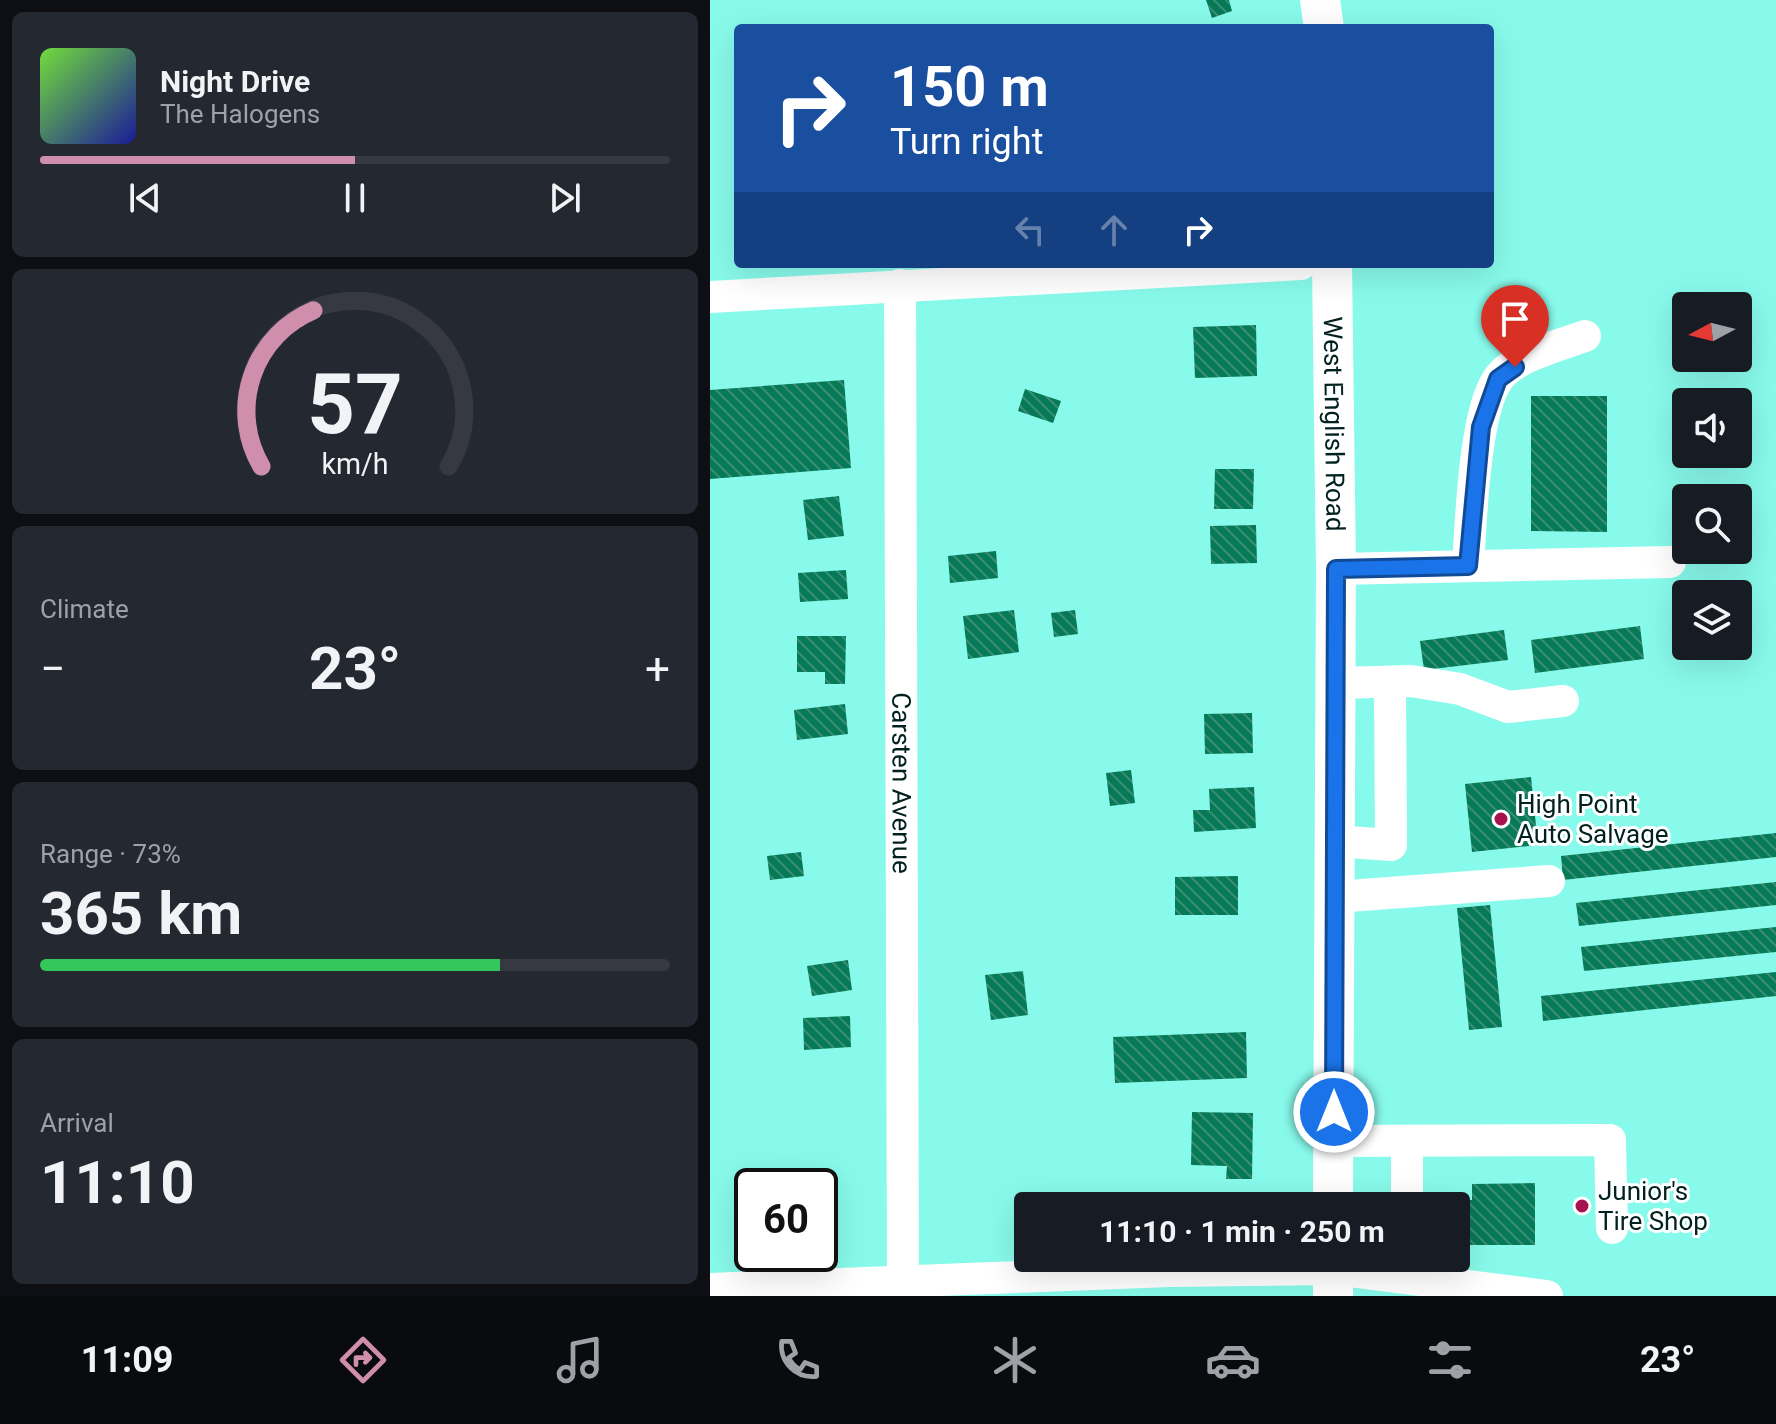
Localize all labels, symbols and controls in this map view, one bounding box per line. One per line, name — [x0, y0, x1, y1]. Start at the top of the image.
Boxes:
text: 150 m — [890, 54, 1049, 120]
icon: right — [758, 56, 862, 160]
text: Night Drive — [160, 64, 310, 99]
text: The Halogens — [160, 99, 320, 129]
text: Turn right — [890, 121, 1043, 163]
icon: previous — [123, 176, 167, 220]
icon: pause — [333, 176, 377, 220]
icon: next — [543, 176, 587, 220]
icon: left — [1008, 208, 1052, 252]
icon: ahead — [1092, 208, 1136, 252]
icon: right — [1176, 208, 1220, 252]
pin — [1481, 285, 1549, 367]
north arrow — [1672, 292, 1752, 372]
map controls — [1672, 292, 1752, 660]
icon: arrive — [1493, 297, 1537, 341]
street label: West English Road — [1318, 316, 1351, 532]
text: 57 — [307, 356, 403, 453]
button: sound — [1672, 388, 1752, 468]
text: km/h — [321, 447, 389, 481]
button: search — [1672, 484, 1752, 564]
button: layers — [1672, 580, 1752, 660]
text: Climate — [40, 594, 129, 624]
text: 23° — [309, 633, 401, 704]
text: − — [40, 643, 65, 695]
text: + — [645, 643, 670, 695]
street label: Carsten Avenue — [886, 692, 917, 874]
place label: High Point Auto Salvage — [1517, 789, 1669, 849]
marker: High Point Auto Salvage — [1492, 810, 1510, 828]
text: Range · 73% — [40, 839, 181, 869]
text: 365 km — [40, 878, 242, 949]
position arrow — [1292, 1070, 1376, 1154]
text: Arrival — [40, 1108, 114, 1138]
text: 11:10 — [40, 1147, 195, 1218]
speed limit sign: 60 — [734, 1168, 838, 1272]
place label: Junior's Tire Shop — [1598, 1176, 1708, 1236]
marker: Junior's Tire Shop — [1573, 1197, 1591, 1215]
text: 11:10 · 1 min · 250 m — [1099, 1214, 1385, 1249]
icon: directions — [335, 1332, 391, 1388]
icon: music — [552, 1332, 608, 1388]
icon: phone — [770, 1332, 826, 1388]
icon: climate — [987, 1332, 1043, 1388]
icon: car — [1205, 1332, 1261, 1388]
icon: filters — [1422, 1332, 1478, 1388]
text: 11:09 — [81, 1339, 174, 1381]
text: 23° — [1640, 1339, 1695, 1381]

